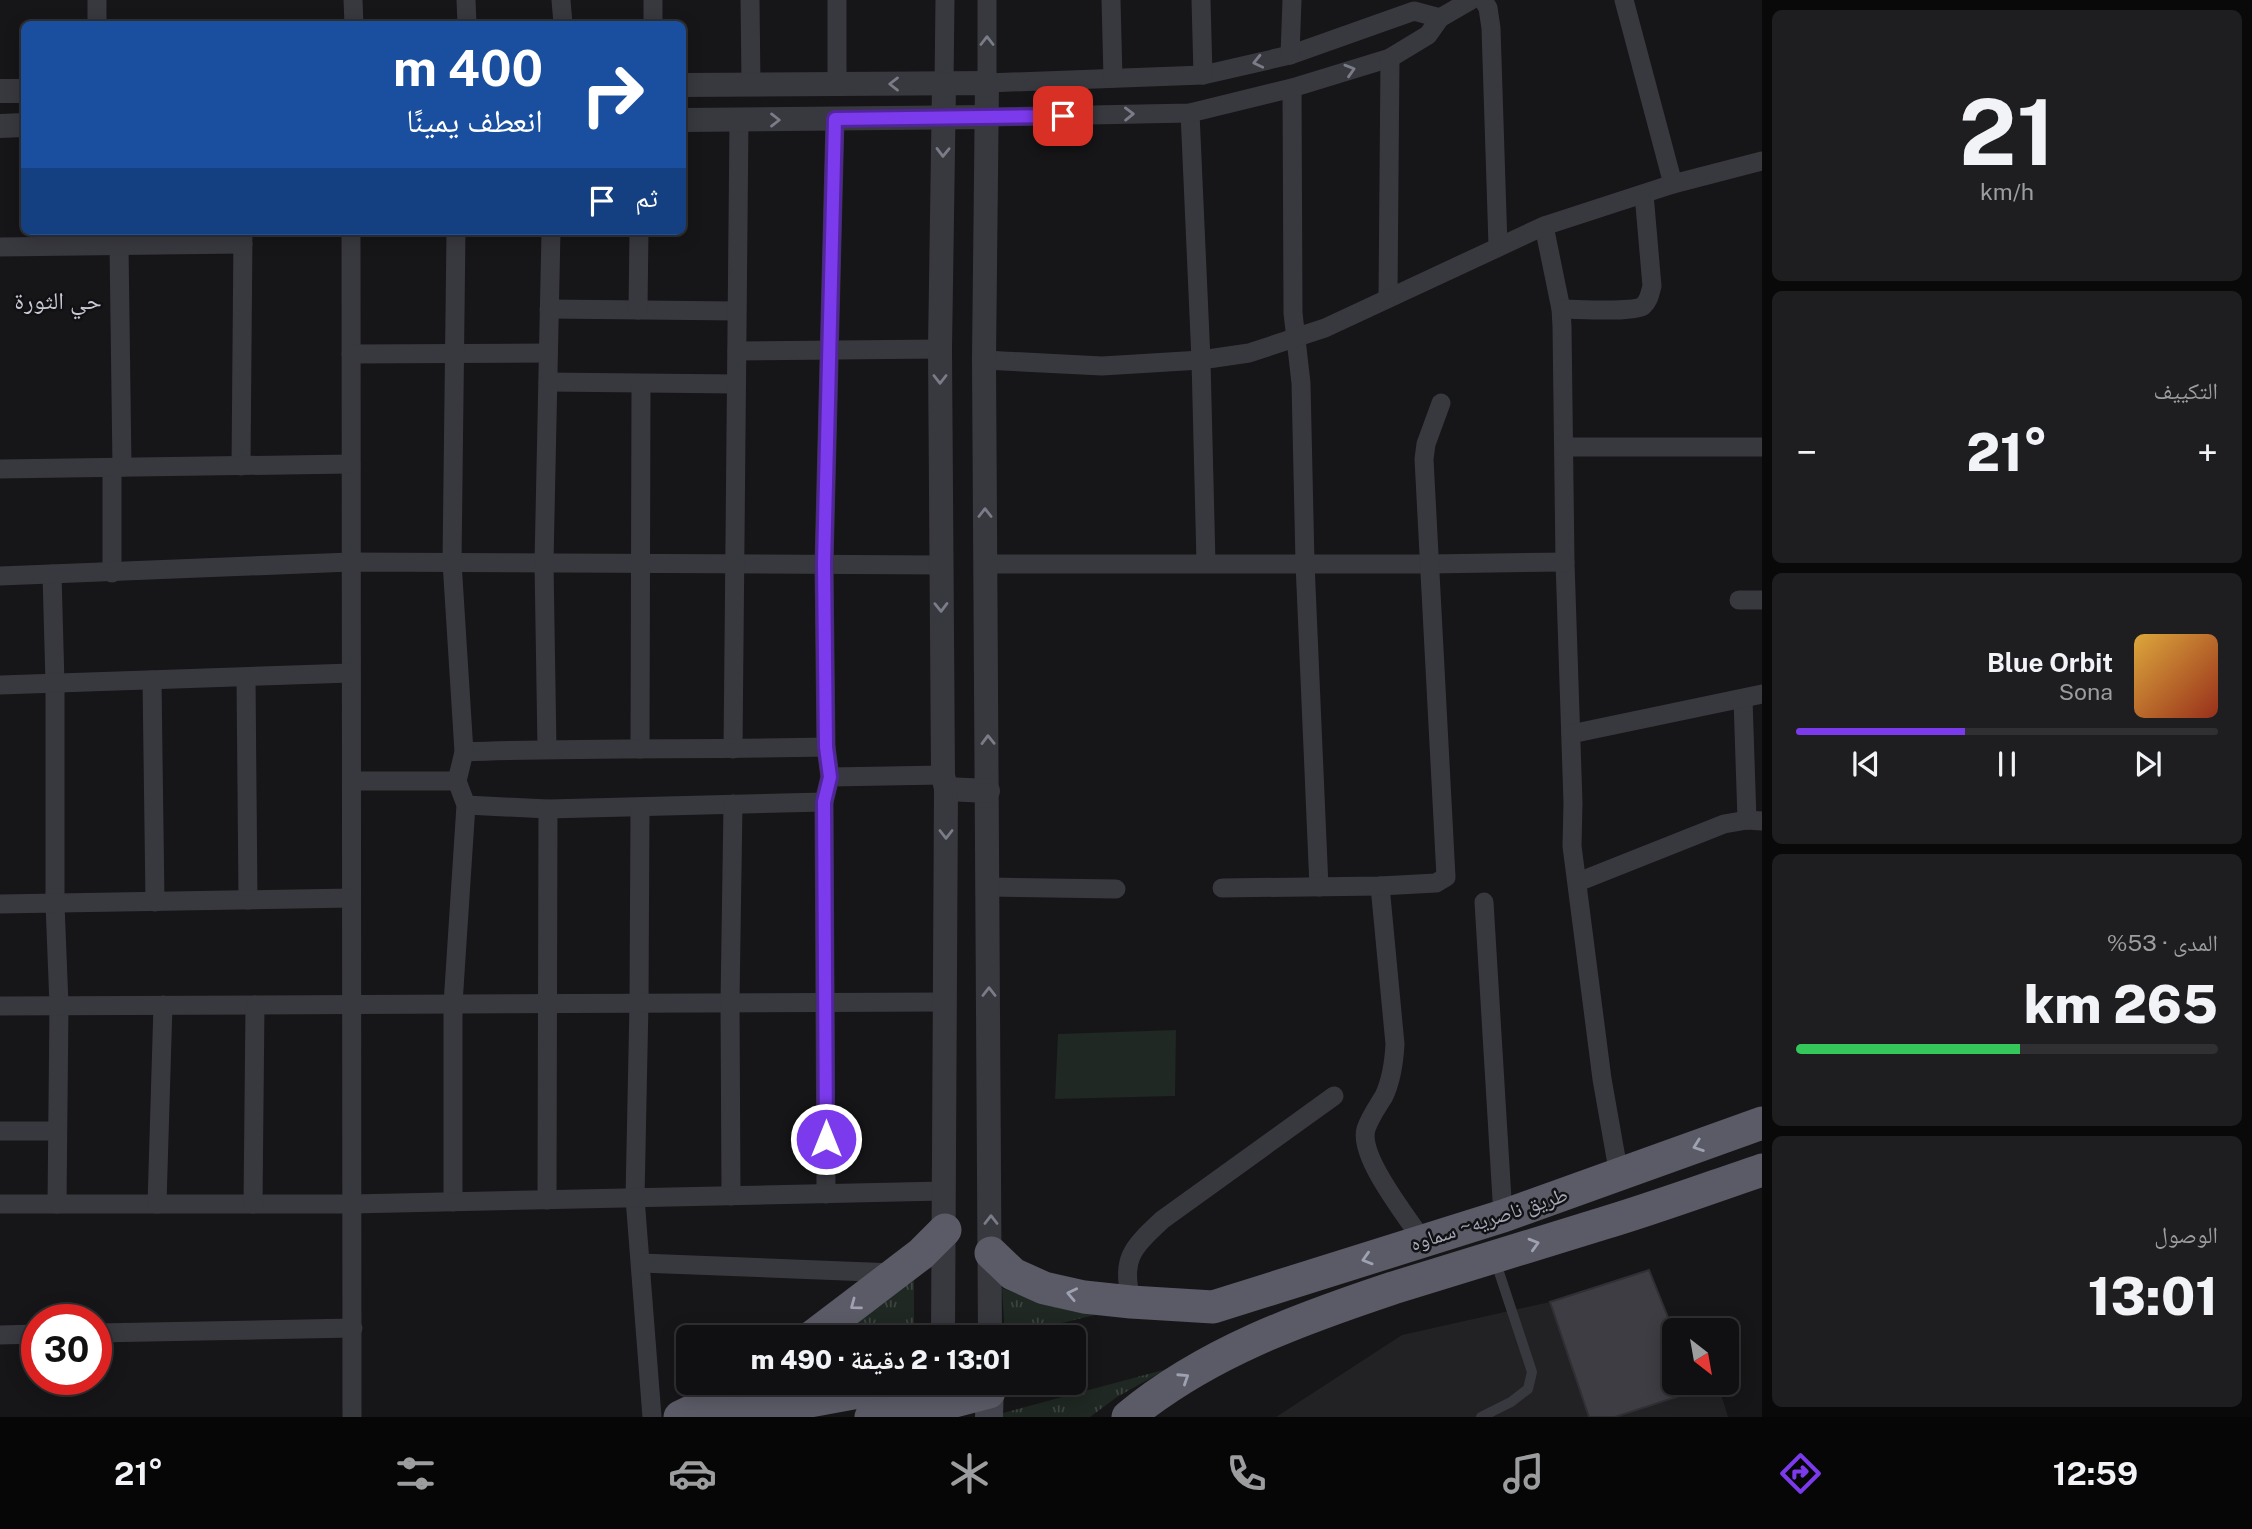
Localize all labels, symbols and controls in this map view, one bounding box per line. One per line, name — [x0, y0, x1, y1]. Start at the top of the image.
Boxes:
one-way arrow — [979, 36, 995, 46]
text: 400 m — [393, 39, 543, 97]
icon: right — [567, 49, 658, 140]
one-way arrow — [1252, 54, 1264, 69]
one-way arrow — [1344, 64, 1356, 78]
one-way arrow — [889, 76, 899, 92]
text: 21 — [1959, 79, 2055, 185]
pin — [1033, 86, 1093, 146]
icon: arrive — [1044, 97, 1082, 135]
text: انعطف يمينًا — [406, 102, 543, 139]
one-way arrow — [1124, 106, 1134, 122]
one-way arrow — [770, 112, 781, 128]
one-way arrow — [936, 147, 951, 158]
text: km/h — [1980, 178, 2034, 205]
icon: arrive — [583, 182, 621, 220]
text: ثم — [635, 182, 658, 213]
district label: حي الثورة — [14, 286, 102, 320]
one-way arrow — [932, 374, 948, 385]
text: التكييف — [2153, 377, 2218, 404]
text: 21° — [1966, 422, 2048, 483]
text: − — [1796, 430, 1817, 475]
text: + — [2197, 430, 2218, 475]
one-way arrow — [977, 507, 993, 518]
one-way arrow — [933, 602, 949, 612]
text: Blue Orbit — [1987, 647, 2113, 678]
text: Sona — [2059, 678, 2113, 705]
one-way arrow — [980, 735, 995, 746]
icon: previous — [1847, 745, 1885, 783]
icon: pause — [1988, 745, 2026, 783]
icon: next — [2129, 745, 2167, 783]
one-way arrow — [938, 829, 954, 840]
text: المدى · 53% — [2107, 929, 2218, 956]
text: 265 km — [2024, 974, 2218, 1035]
one-way arrow — [981, 987, 997, 997]
position arrow — [789, 1102, 863, 1176]
one-way arrow — [1692, 1138, 1704, 1152]
street label: طريق ناصريه~ سماوه — [1407, 1181, 1571, 1257]
one-way arrow — [983, 1214, 998, 1225]
text: الوصول — [2154, 1221, 2218, 1248]
one-way arrow — [1528, 1238, 1540, 1252]
one-way arrow — [1361, 1251, 1373, 1265]
text: 13:01 — [2088, 1266, 2218, 1327]
one-way arrow — [1066, 1288, 1078, 1303]
one-way arrow — [850, 1297, 862, 1309]
speed limit sign: 30 — [21, 1304, 112, 1395]
north arrow — [1662, 1318, 1740, 1395]
map controls — [1662, 1318, 1739, 1395]
text: 13:01 · 2 دقيقة · 490 m — [751, 1344, 1011, 1375]
one-way arrow — [1176, 1373, 1189, 1386]
icon: filters — [391, 1449, 440, 1498]
icon: car — [668, 1449, 717, 1498]
icon: climate — [945, 1449, 994, 1498]
icon: phone — [1222, 1449, 1271, 1498]
icon: music — [1499, 1449, 1548, 1498]
icon: directions — [1776, 1449, 1825, 1498]
text: 21° — [114, 1455, 163, 1492]
text: 12:59 — [2053, 1455, 2138, 1492]

